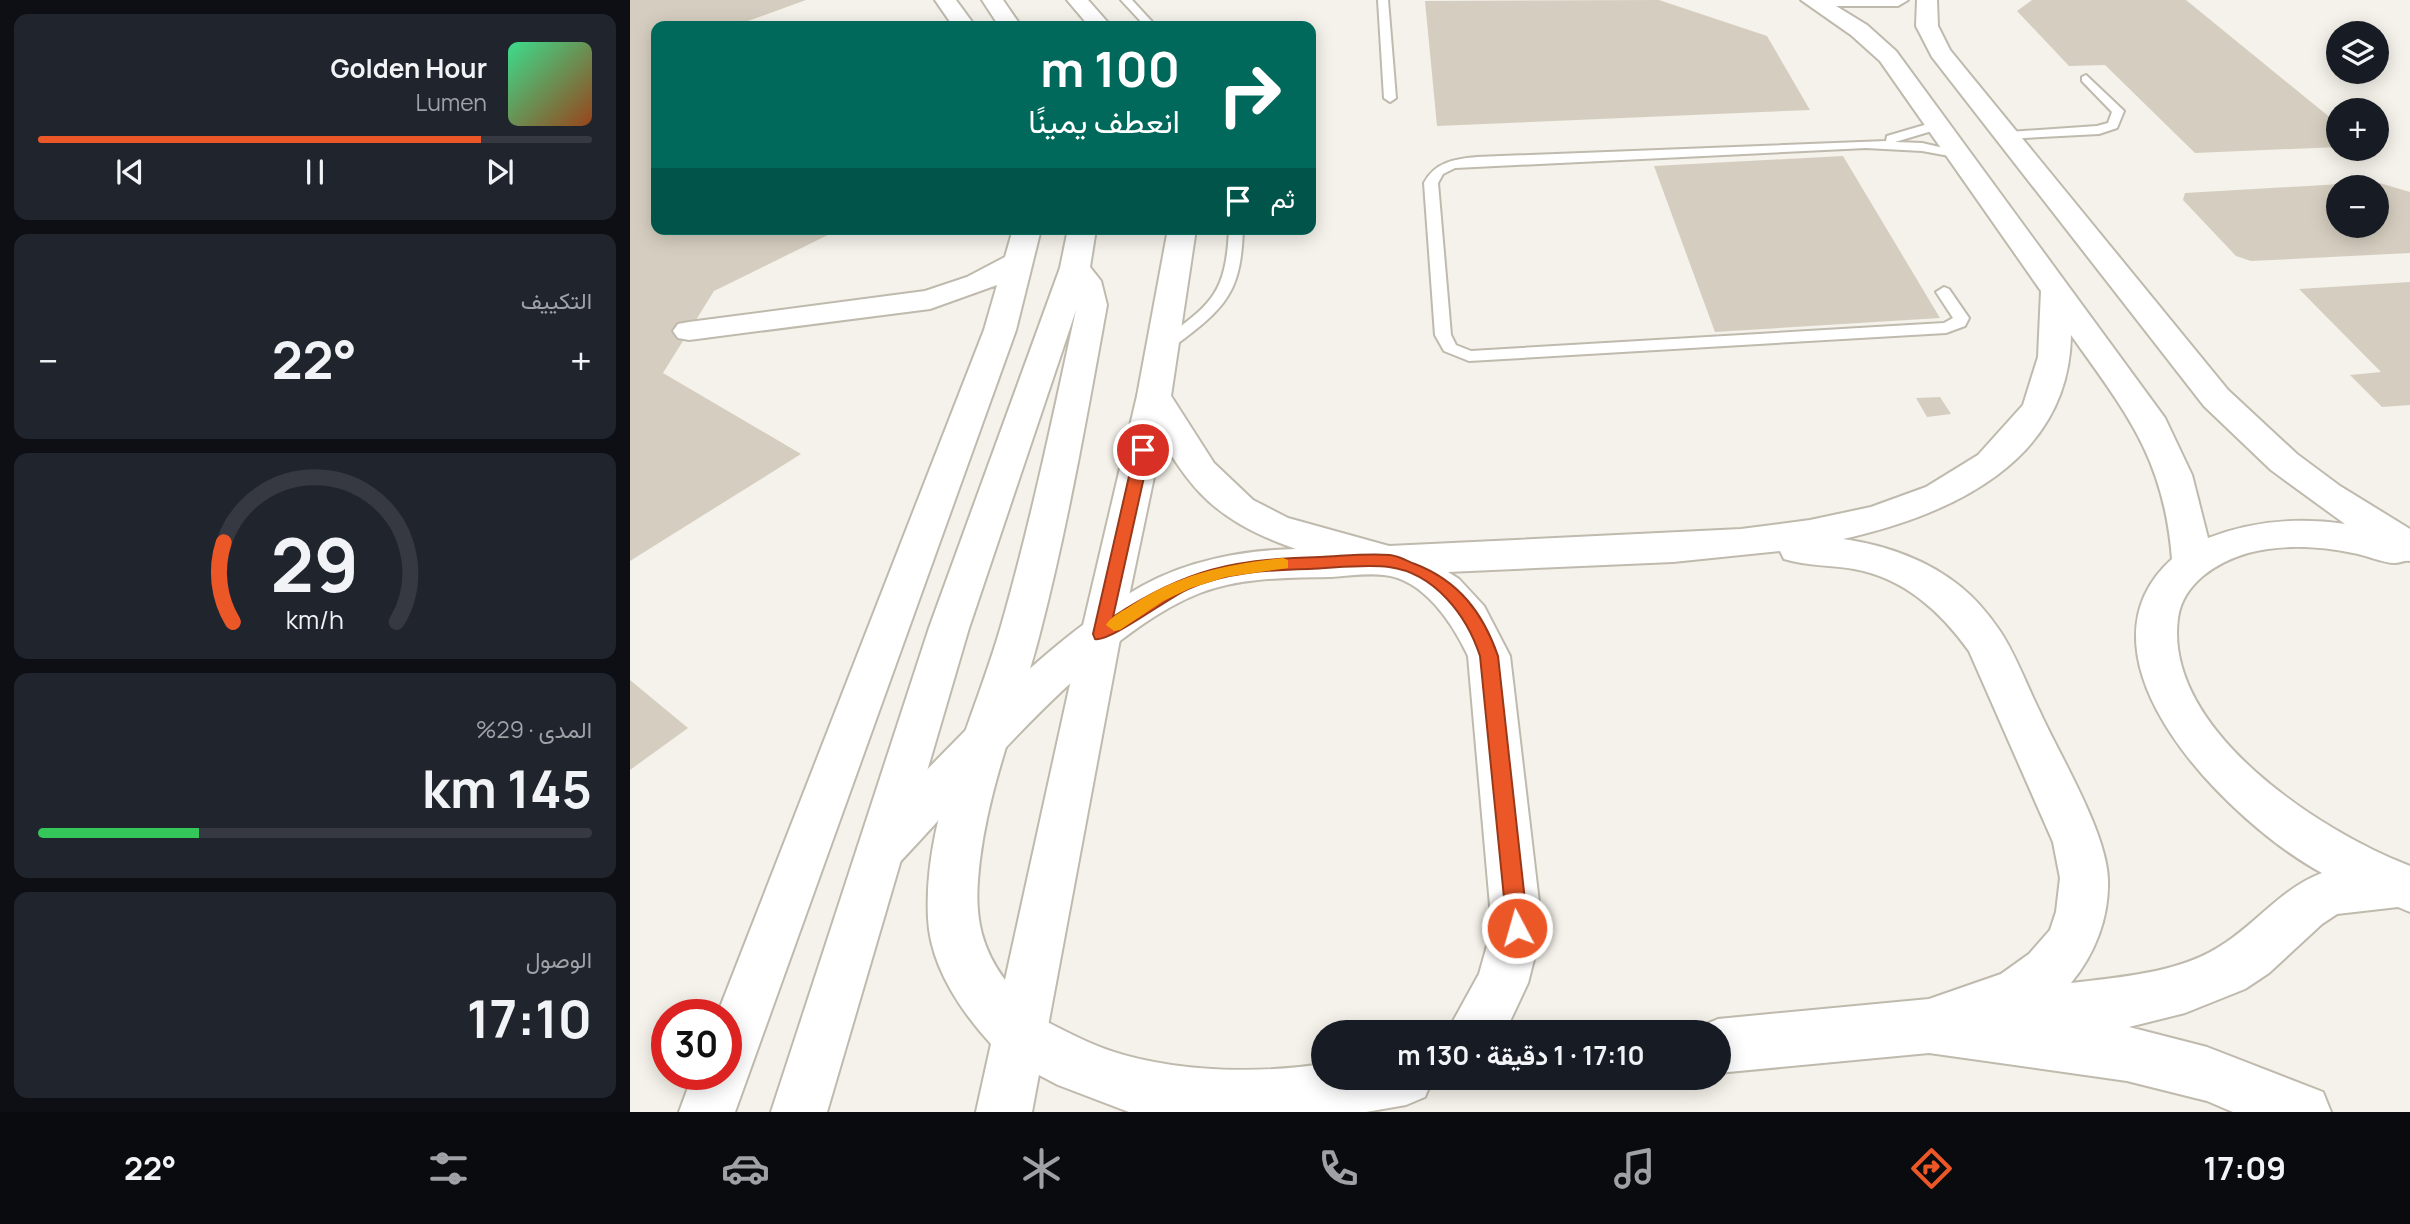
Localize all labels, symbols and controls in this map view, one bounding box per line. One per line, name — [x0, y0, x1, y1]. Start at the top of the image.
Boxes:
map controls — [2326, 21, 2389, 238]
button: layers — [2326, 21, 2389, 84]
text: 100 m — [1040, 35, 1180, 102]
icon: right — [1204, 49, 1295, 140]
text: Golden Hour — [330, 50, 487, 86]
text: Lumen — [415, 86, 487, 118]
button: + — [2326, 98, 2389, 161]
text: انعطف يمينًا — [1028, 99, 1180, 143]
icon: previous — [111, 153, 149, 191]
icon: pause — [296, 153, 334, 191]
icon: next — [481, 153, 519, 191]
button: − — [2326, 175, 2389, 238]
text: ثم — [1271, 180, 1295, 216]
icon: arrive — [1219, 182, 1257, 220]
text: التكييف — [521, 284, 592, 316]
text: 22° — [272, 324, 357, 395]
text: − — [38, 334, 59, 386]
text: + — [570, 334, 592, 386]
pin — [1113, 420, 1173, 480]
icon: arrive — [1124, 431, 1162, 469]
text: 29 — [271, 514, 359, 614]
text: km/h — [286, 602, 344, 637]
text: المدى · 29% — [476, 713, 592, 745]
text: 145 km — [422, 753, 592, 824]
position arrow — [1480, 891, 1554, 965]
text: الوصول — [526, 943, 592, 975]
text: 17:10 — [467, 983, 592, 1054]
speed limit sign: 30 — [651, 999, 742, 1090]
text: 17:10 · 1 دقيقة · 130 m — [1397, 1037, 1645, 1073]
icon: filters — [424, 1144, 473, 1193]
icon: car — [721, 1144, 770, 1193]
icon: climate — [1017, 1144, 1066, 1193]
icon: phone — [1314, 1144, 1363, 1193]
icon: music — [1610, 1144, 1659, 1193]
icon: directions — [1907, 1144, 1956, 1193]
text: 22° — [124, 1146, 176, 1190]
text: 17:09 — [2203, 1146, 2286, 1190]

